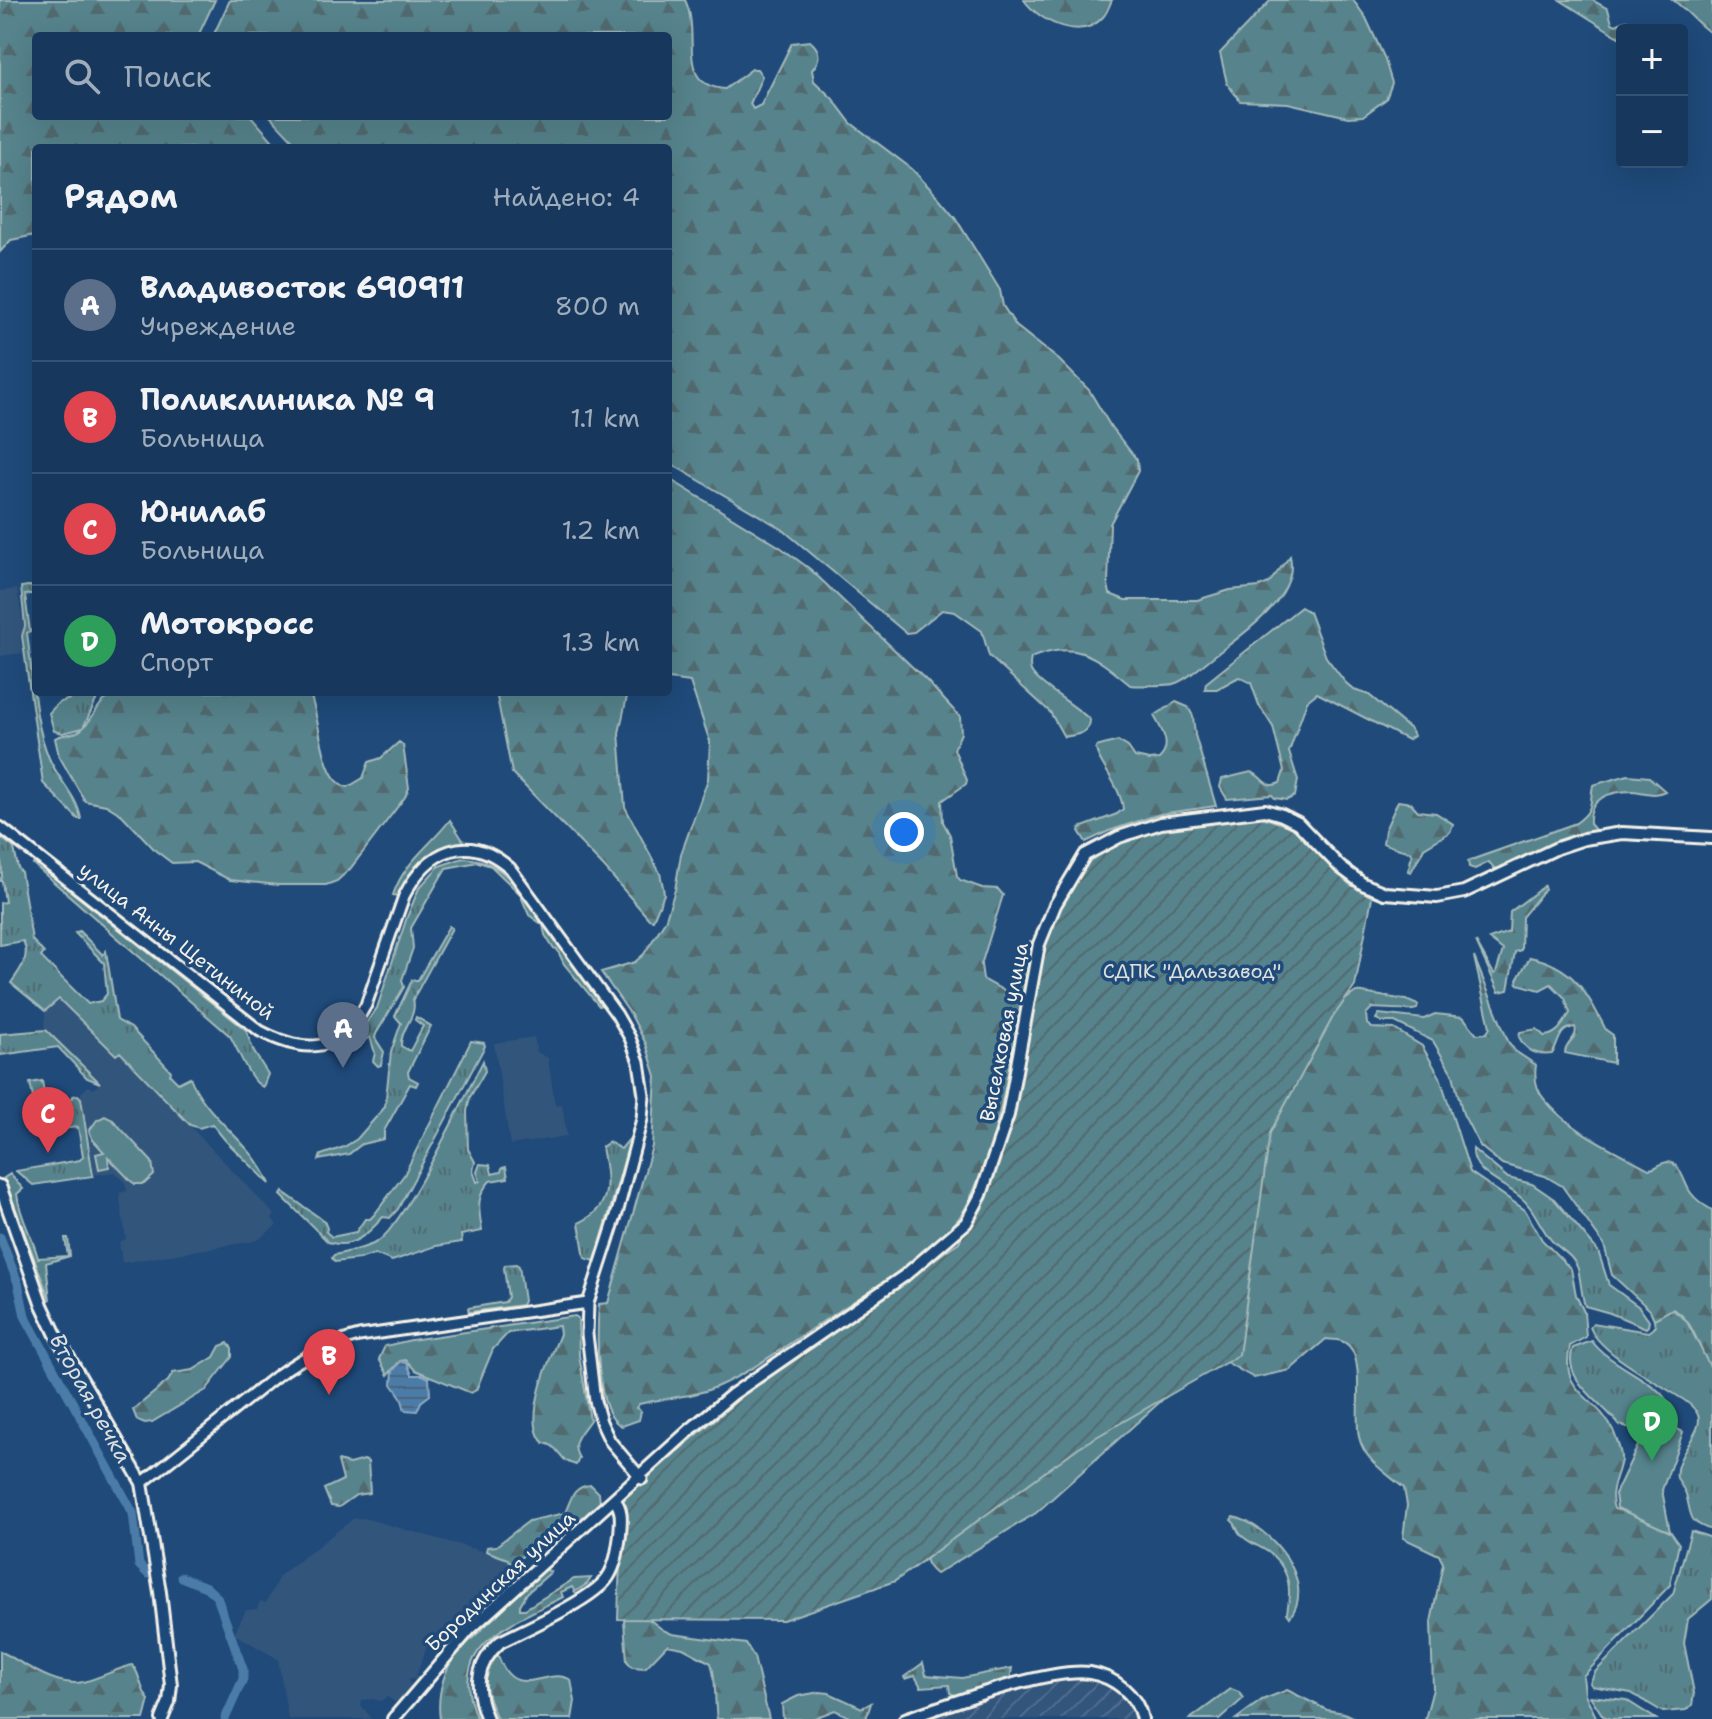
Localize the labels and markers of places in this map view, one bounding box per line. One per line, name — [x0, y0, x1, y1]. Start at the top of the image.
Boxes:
pin: A — [317, 1002, 369, 1068]
pin: C — [22, 1087, 74, 1153]
pin: B — [303, 1329, 355, 1395]
pin: D — [1626, 1395, 1678, 1461]

